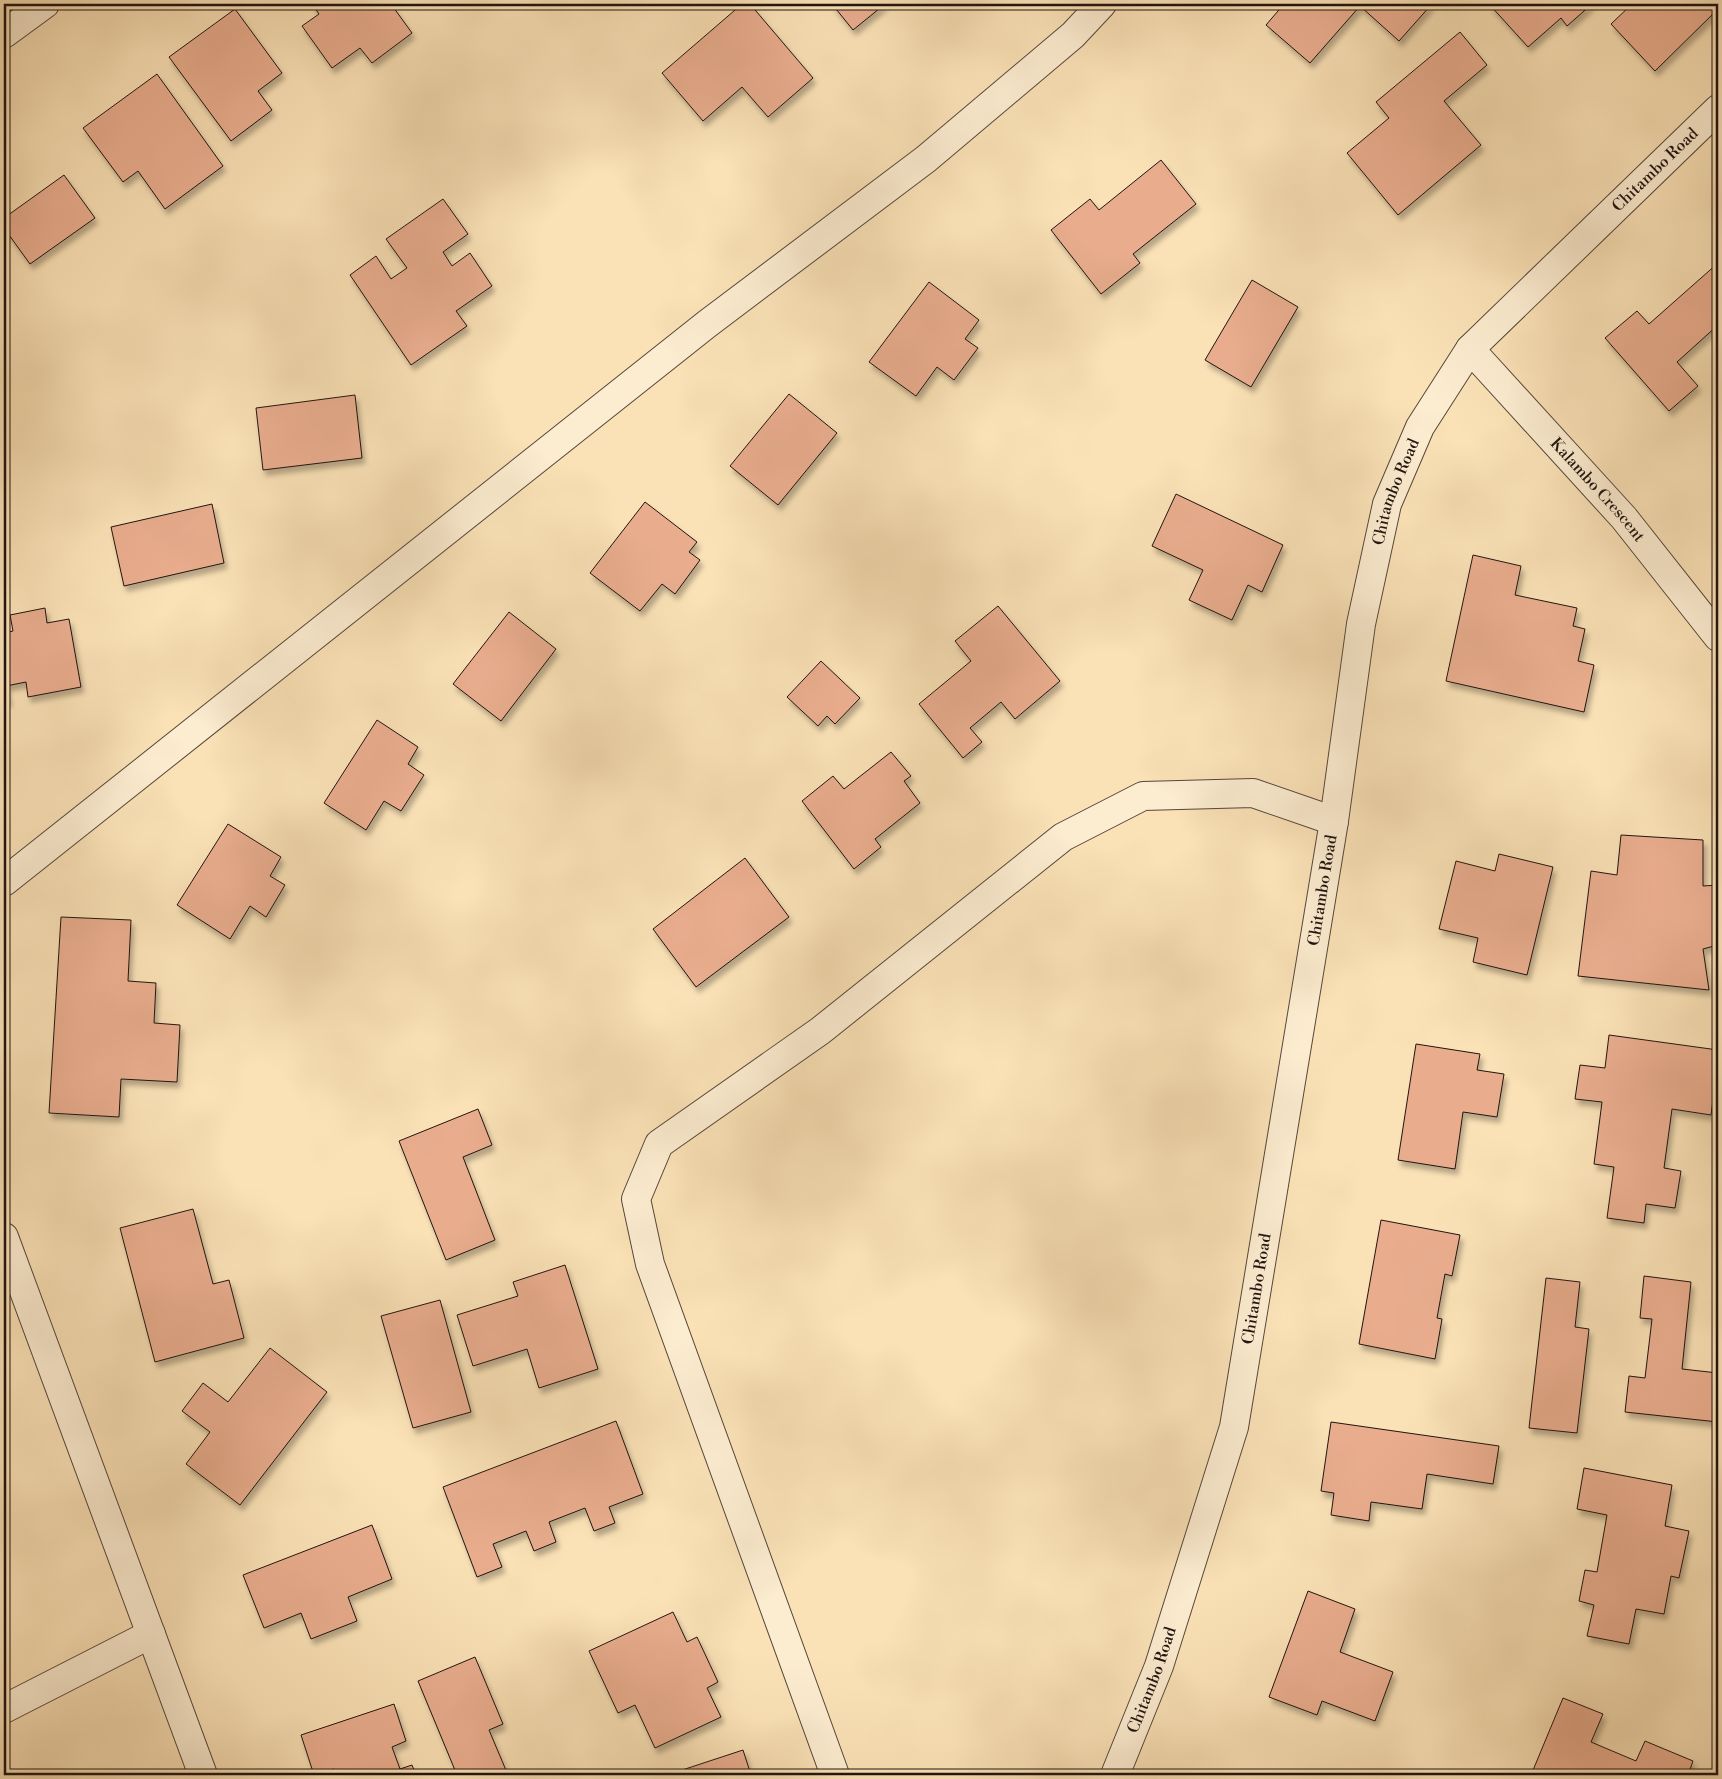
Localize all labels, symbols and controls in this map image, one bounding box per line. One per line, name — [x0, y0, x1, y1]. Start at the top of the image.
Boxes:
street label: Chitambo Road — [1608, 124, 1702, 216]
street label: Kalambo Crescent — [1546, 434, 1649, 546]
street label: Chitambo Road — [1368, 435, 1424, 547]
street label: Chitambo Road — [1304, 833, 1342, 947]
street label: Chitambo Road — [1238, 1232, 1276, 1346]
street label: Chitambo Road — [1123, 1624, 1181, 1736]

